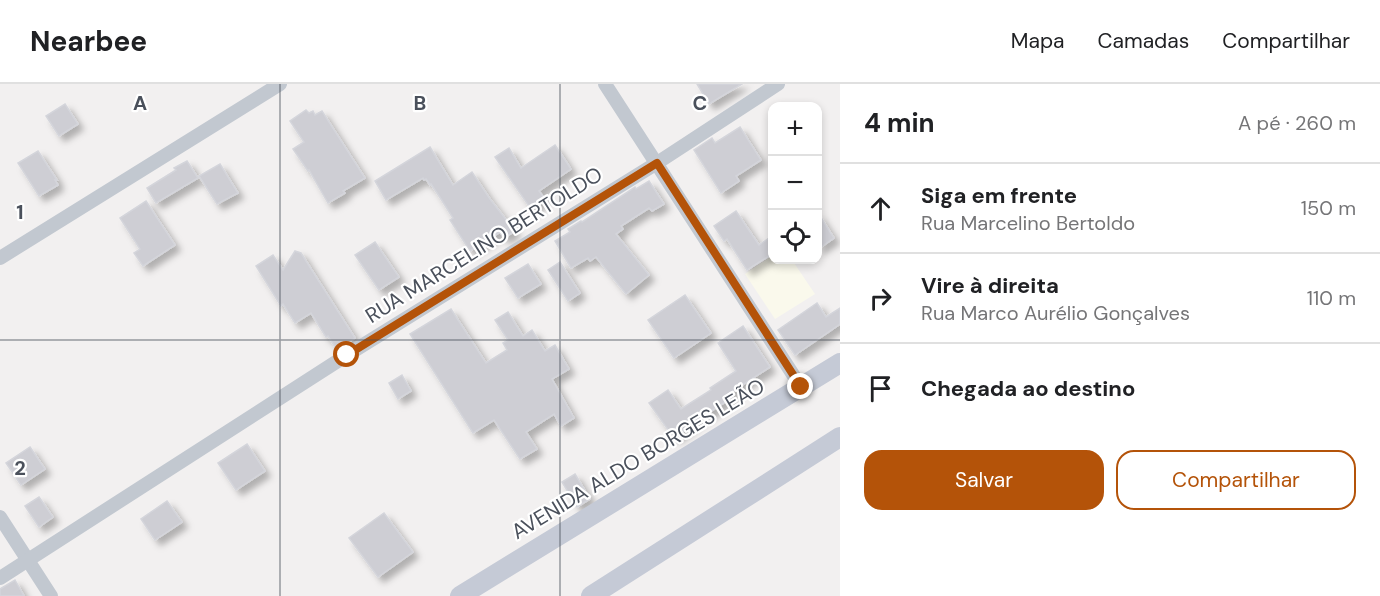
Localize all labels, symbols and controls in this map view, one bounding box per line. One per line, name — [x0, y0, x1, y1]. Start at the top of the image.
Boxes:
text: Nearbee — [30, 23, 147, 60]
text: Mapa — [1011, 27, 1064, 55]
text: Camadas — [1097, 27, 1189, 55]
text: Compartilhar — [1222, 27, 1350, 55]
text: A — [133, 90, 147, 116]
text: B — [414, 90, 426, 116]
text: C — [693, 90, 707, 116]
map controls — [768, 102, 822, 264]
button: + — [768, 102, 822, 156]
text: 4 min — [864, 106, 935, 140]
text: A pé · 260 m — [1238, 110, 1356, 136]
button: − — [768, 156, 822, 210]
street label: RUA MARCELINO BERTOLDO — [360, 160, 608, 330]
text: Siga em frente — [921, 181, 1077, 210]
icon: ahead — [864, 192, 897, 225]
text: 150 m — [1301, 195, 1356, 221]
text: 1 — [16, 199, 24, 225]
button: locate — [768, 210, 822, 264]
text: Rua Marcelino Bertoldo — [921, 210, 1135, 236]
text: Vire à direita — [921, 271, 1059, 300]
icon: right — [864, 282, 897, 315]
text: 110 m — [1307, 285, 1356, 311]
text: Rua Marco Aurélio Gonçalves — [921, 300, 1190, 326]
route start — [333, 341, 359, 367]
street label: AVENIDA ALDO BORGES LEÃO — [506, 372, 770, 546]
icon: arrive — [864, 372, 897, 405]
route end — [787, 373, 813, 399]
text: Chegada ao destino — [921, 374, 1135, 403]
button: Salvar — [864, 450, 1104, 510]
button: Compartilhar — [1116, 450, 1356, 510]
text: 2 — [14, 455, 26, 481]

